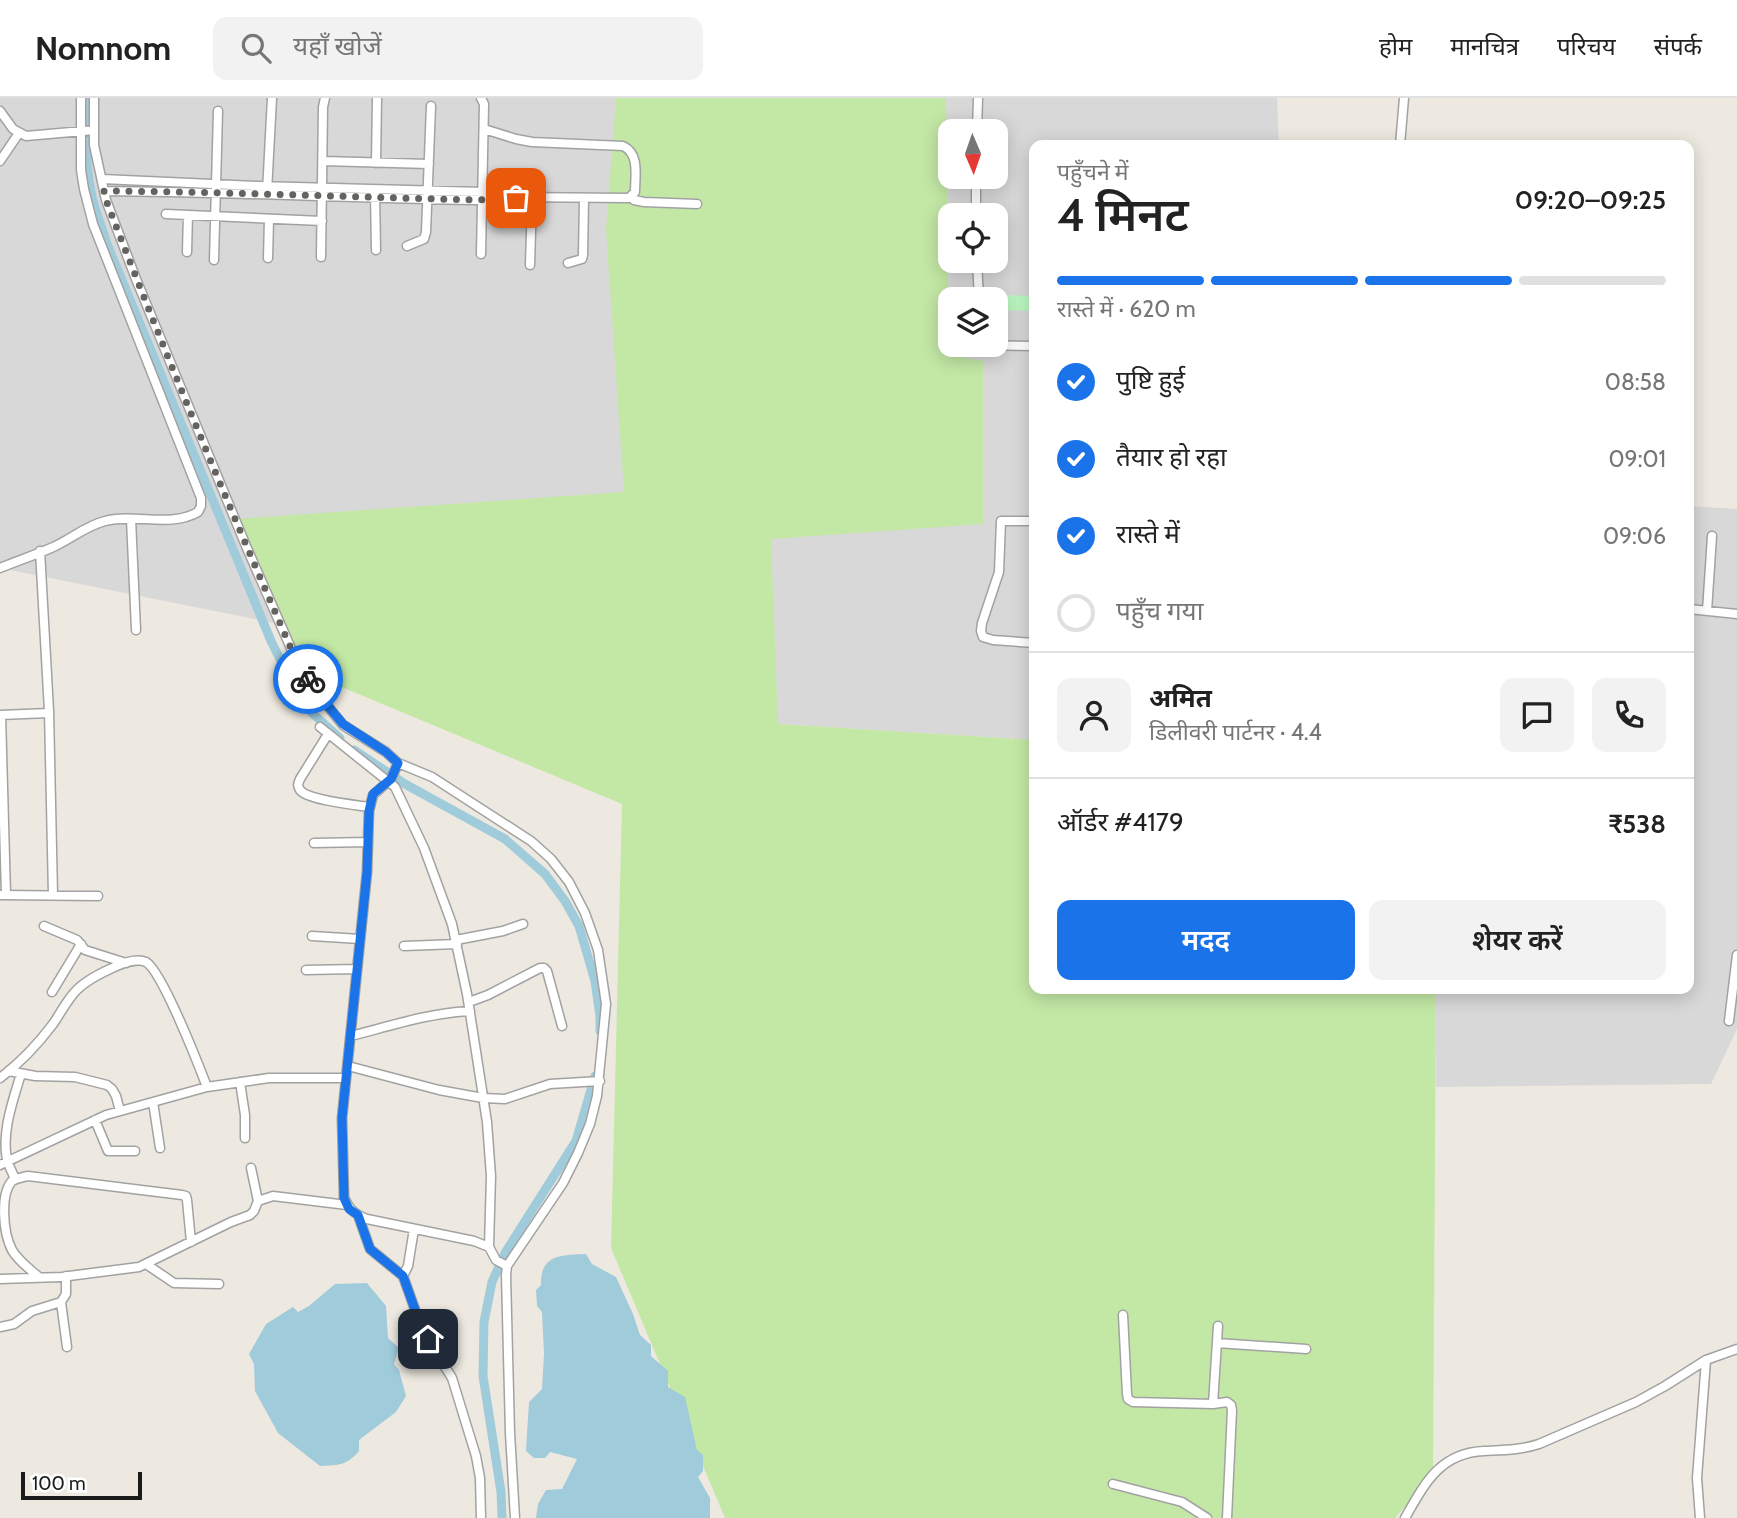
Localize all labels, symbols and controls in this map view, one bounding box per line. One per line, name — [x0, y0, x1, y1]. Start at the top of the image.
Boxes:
search box — [213, 17, 703, 80]
text: Nomnom — [35, 28, 171, 68]
icon: search — [237, 29, 275, 67]
text: यहाँ खोजें — [293, 30, 382, 62]
text: होम — [1379, 32, 1412, 61]
text: मानचित्र — [1450, 32, 1519, 61]
text: परिचय — [1557, 32, 1616, 61]
text: संपर्क — [1654, 32, 1702, 61]
north arrow — [938, 119, 1008, 189]
map controls — [938, 119, 1008, 357]
text: पहुँचने में — [1057, 158, 1129, 186]
pin — [486, 168, 546, 228]
icon: bag — [497, 179, 535, 217]
text: 09:20–09:25 — [1515, 184, 1666, 216]
text: 4 मिनट — [1057, 187, 1189, 243]
button: locate — [938, 203, 1008, 273]
button: layers — [938, 287, 1008, 357]
text: रास्ते में · 620 m — [1057, 295, 1196, 323]
icon: check — [1057, 363, 1095, 401]
text: पुष्टि हुई — [1116, 364, 1185, 396]
text: 08:58 — [1605, 368, 1666, 396]
icon: check — [1057, 440, 1095, 478]
text: तैयार हो रहा — [1116, 441, 1227, 473]
text: 09:01 — [1609, 445, 1666, 473]
icon: check — [1057, 517, 1095, 555]
text: रास्ते में — [1116, 518, 1180, 550]
text: 09:06 — [1603, 522, 1666, 550]
text: पहुँच गया — [1116, 595, 1203, 627]
courier — [273, 644, 343, 714]
icon: bike — [289, 660, 327, 698]
button: person — [1057, 678, 1131, 752]
button: chat — [1500, 678, 1574, 752]
button: phone — [1592, 678, 1666, 752]
text: अमित — [1149, 682, 1212, 714]
text: डिलीवरी पार्टनर · 4.4 — [1149, 718, 1322, 746]
text: ऑर्डर #4179 — [1057, 806, 1184, 838]
text: ₹538 — [1608, 808, 1666, 840]
button: मदद — [1057, 900, 1355, 980]
button: शेयर करें — [1369, 900, 1666, 980]
pin — [398, 1309, 458, 1369]
icon: home — [409, 1320, 447, 1358]
scale bar — [21, 1469, 142, 1501]
text: 100 m — [32, 1472, 86, 1495]

